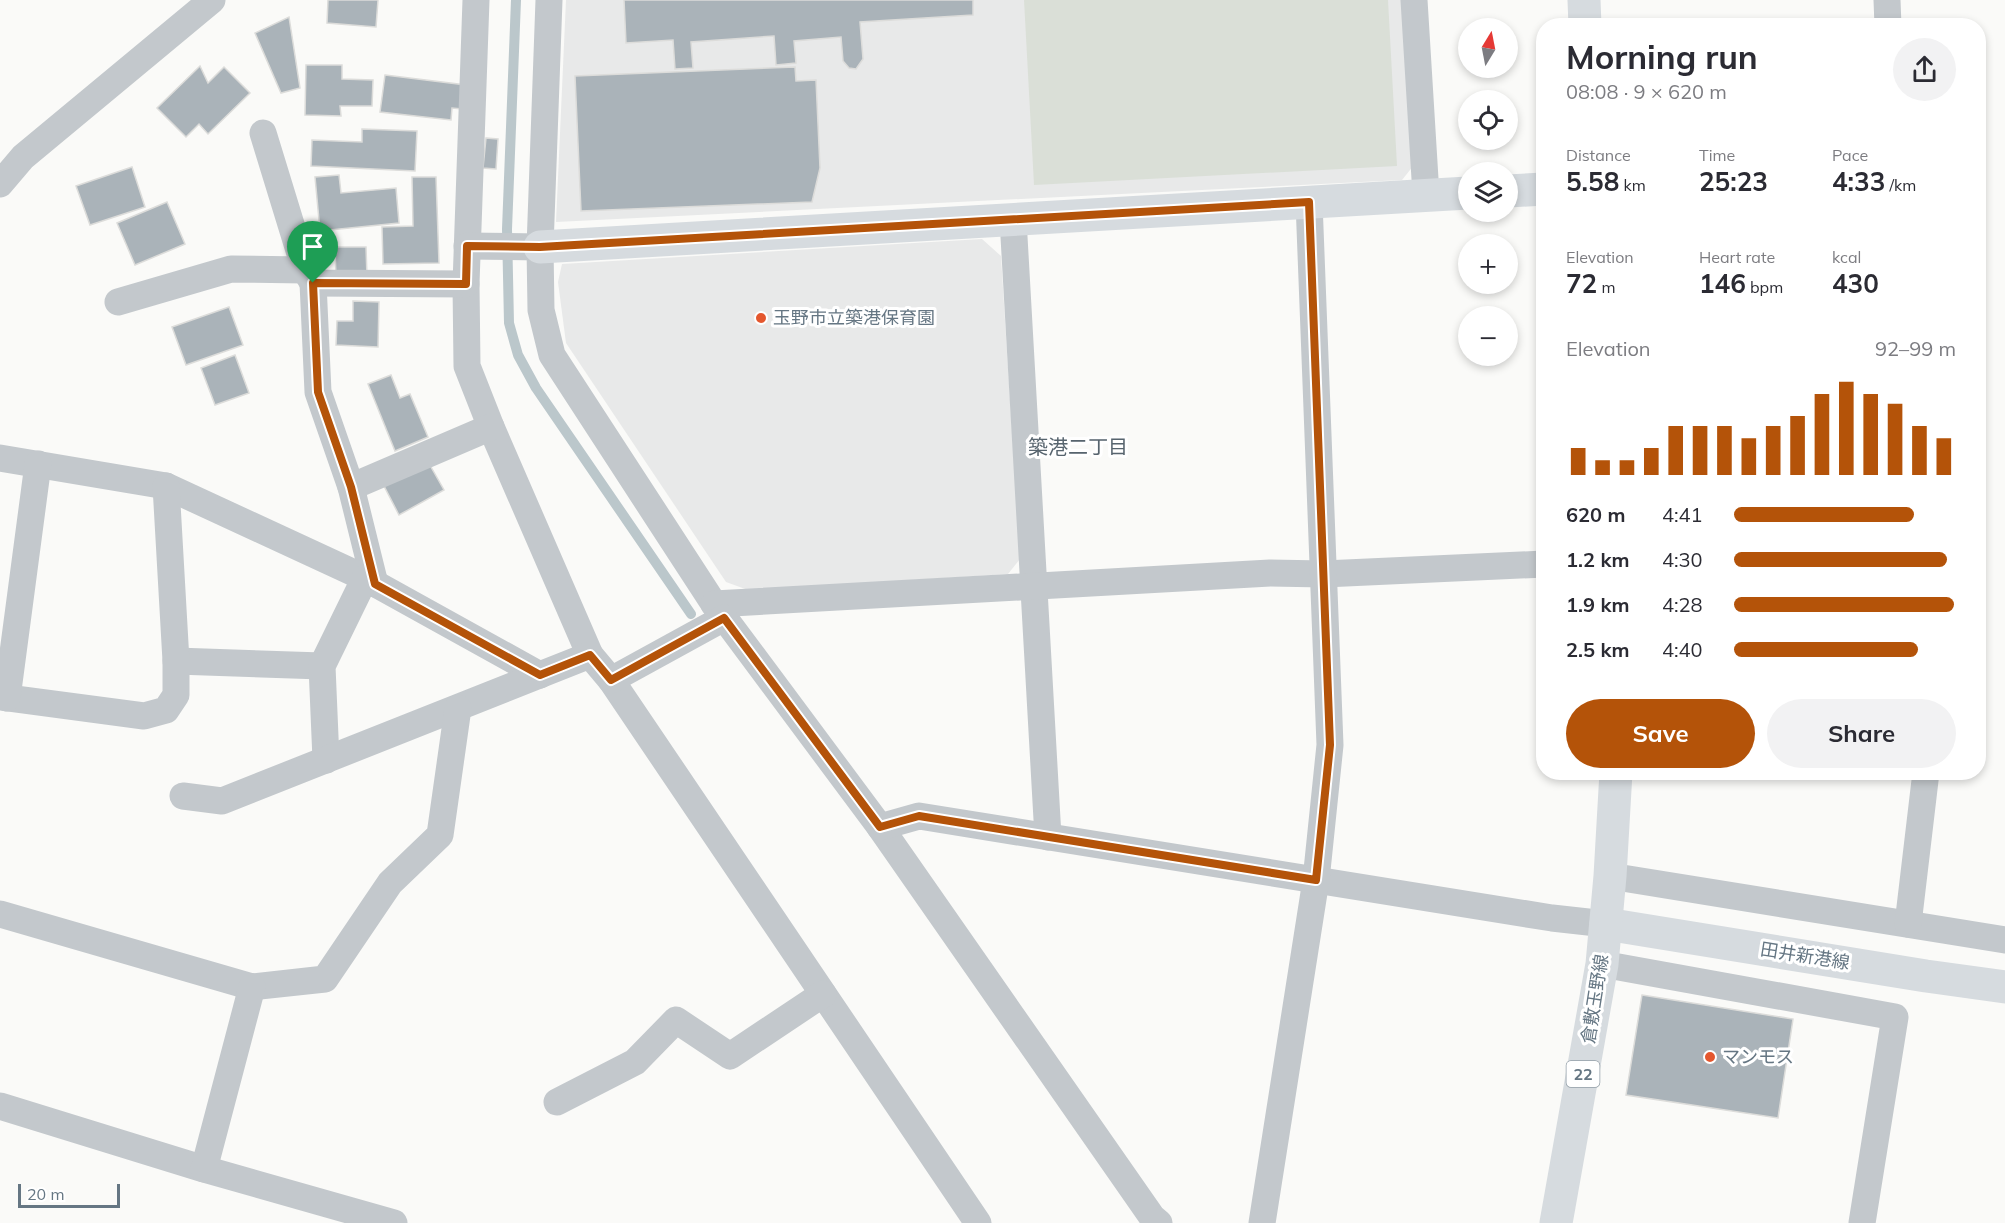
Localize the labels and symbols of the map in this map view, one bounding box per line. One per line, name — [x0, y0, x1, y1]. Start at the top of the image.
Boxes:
north arrow — [1458, 18, 1518, 78]
pin — [287, 221, 338, 283]
place label: 玉野市立築港保育園 — [773, 306, 935, 329]
marker: 玉野市立築港保育園 — [754, 311, 768, 325]
district label: 築港二丁目 — [1028, 434, 1128, 459]
street label: 田井新港線 — [1759, 937, 1851, 974]
street label: 倉敷玉野線 — [1576, 953, 1613, 1045]
place label: マンモス — [1722, 1045, 1794, 1068]
marker: マンモス — [1703, 1050, 1717, 1064]
road number: 22 — [1566, 1061, 1600, 1087]
scale bar — [18, 1181, 120, 1208]

